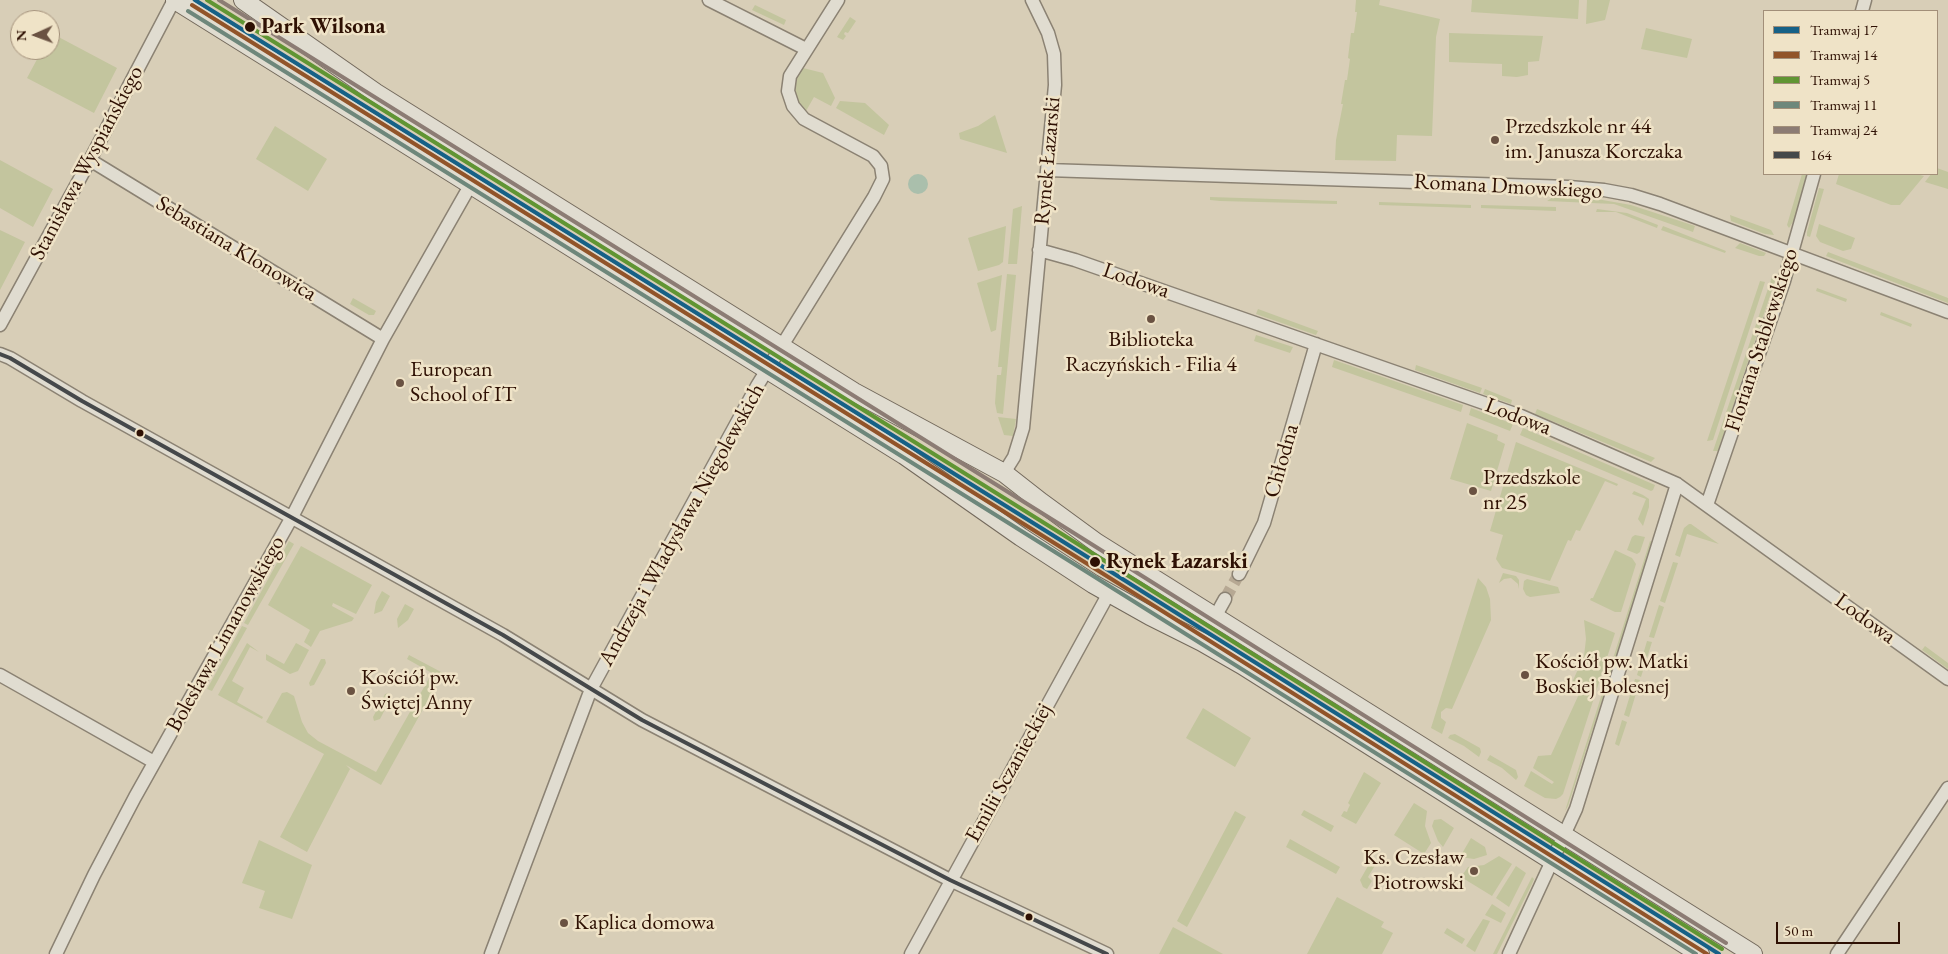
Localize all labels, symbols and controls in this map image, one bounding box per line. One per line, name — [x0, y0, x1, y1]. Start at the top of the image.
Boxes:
north arrow — [10, 10, 60, 60]
legend — [1763, 10, 1938, 175]
place label: Park Wilsona — [261, 14, 385, 40]
marker: Park Wilsona — [243, 20, 257, 34]
text: Tramwaj 17 — [1810, 20, 1878, 39]
text: N — [12, 30, 30, 41]
text: Tramwaj 14 — [1810, 45, 1878, 64]
street label: Stanisława Wyspiańskiego — [25, 61, 149, 265]
text: Tramwaj 5 — [1810, 70, 1870, 89]
text: Tramwaj 11 — [1810, 95, 1878, 114]
street label: Rynek Łazarski — [1029, 96, 1067, 226]
place label: Przedszkole nr 44 im. Janusza Korczaka — [1505, 114, 1683, 165]
text: Tramwaj 24 — [1810, 120, 1878, 139]
marker: Przedszkole nr 44 im. Janusza Korczaka — [1489, 134, 1501, 146]
text: 164 — [1810, 145, 1832, 164]
street label: Romana Dmowskiego — [1413, 169, 1603, 205]
street label: Sebastiana Klonowica — [151, 191, 321, 307]
street label: Floriana Stablewskiego — [1720, 245, 1804, 435]
street label: Lodowa — [1099, 257, 1173, 305]
marker: Biblioteka Raczyńskich - Filia 4 — [1145, 313, 1157, 325]
place label: Biblioteka Raczyńskich - Filia 4 — [1065, 327, 1237, 378]
place label: European School of IT — [410, 357, 516, 408]
marker: European School of IT — [394, 377, 406, 389]
street label: Andrzeja i Władysława Niegolewskich — [593, 379, 771, 671]
street label: Lodowa — [1481, 392, 1555, 442]
street label: Chłodna — [1259, 421, 1305, 501]
unlabelled marker — [135, 428, 145, 438]
place label: Przedszkole nr 25 — [1483, 465, 1580, 516]
marker: Przedszkole nr 25 — [1467, 485, 1479, 497]
street label: Bolesława Limanowskiego — [161, 531, 291, 737]
place label: Rynek Łazarski — [1106, 549, 1248, 575]
marker: Rynek Łazarski — [1088, 555, 1102, 569]
street label: Lodowa — [1829, 588, 1901, 650]
place label: Kościół pw. Matki Boskiej Bolesnej — [1535, 649, 1688, 700]
place label: Kościół pw. Świętej Anny — [361, 665, 472, 716]
marker: Kościół pw. Matki Boskiej Bolesnej — [1519, 669, 1531, 681]
marker: Kościół pw. Świętej Anny — [345, 685, 357, 697]
street label: Emilii Sczanieckiej — [960, 699, 1058, 847]
place label: Ks. Czesław Piotrowski — [1363, 845, 1464, 896]
marker: Ks. Czesław Piotrowski — [1468, 865, 1480, 877]
place label: Kaplica domowa — [574, 910, 715, 936]
unlabelled marker — [1024, 912, 1034, 922]
scale bar — [1778, 912, 1902, 944]
marker: Kaplica domowa — [558, 917, 570, 929]
text: 50 m — [1784, 921, 1813, 940]

